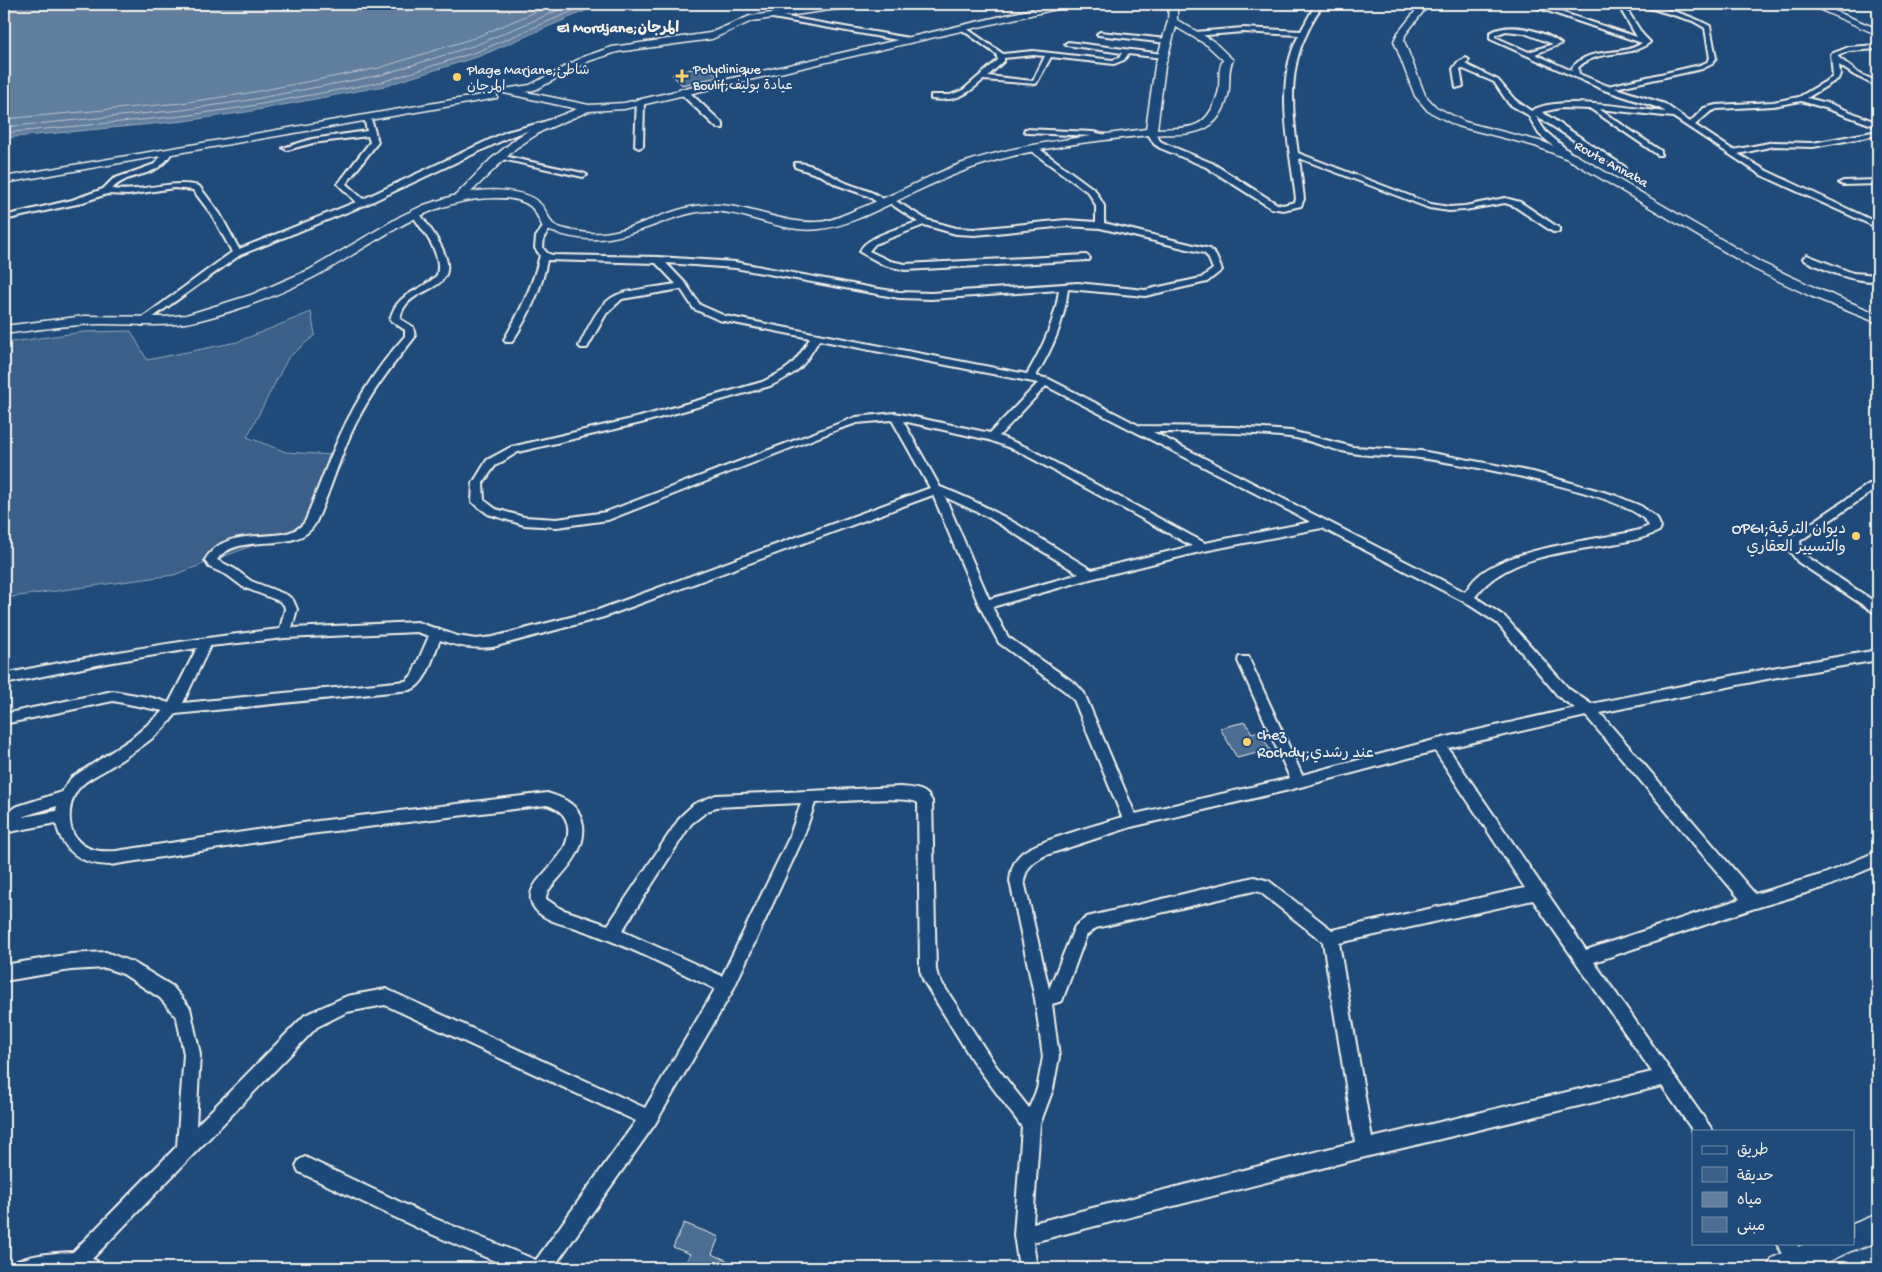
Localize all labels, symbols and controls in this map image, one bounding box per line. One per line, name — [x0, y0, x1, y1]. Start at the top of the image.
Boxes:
district label: El Mordjane;المرجان — [557, 20, 679, 38]
place label: Polyclinique Boulif;عيادة بوليف — [692, 62, 793, 95]
place label: Plage Marjane;شاطئ المرجان — [466, 63, 590, 96]
marker: Polyclinique Boulif;عيادة بوليف — [675, 69, 689, 83]
marker: Plage Marjane;شاطئ المرجان — [451, 71, 463, 83]
street label: Route Annaba — [1571, 138, 1652, 193]
place label: OPGI;ديوان الترقية والتسيير العقاري — [1732, 520, 1846, 558]
marker: OPGI;ديوان الترقية والتسيير العقاري — [1850, 530, 1862, 542]
place label: chez Rochdy;عند رشدي — [1257, 727, 1374, 764]
marker: chez Rochdy;عند رشدي — [1241, 736, 1253, 748]
legend — [1692, 1130, 1854, 1244]
text: طريق — [1737, 1142, 1769, 1160]
text: حديقة — [1737, 1168, 1774, 1186]
text: مياه — [1737, 1192, 1762, 1210]
text: مبنى — [1737, 1218, 1765, 1236]

